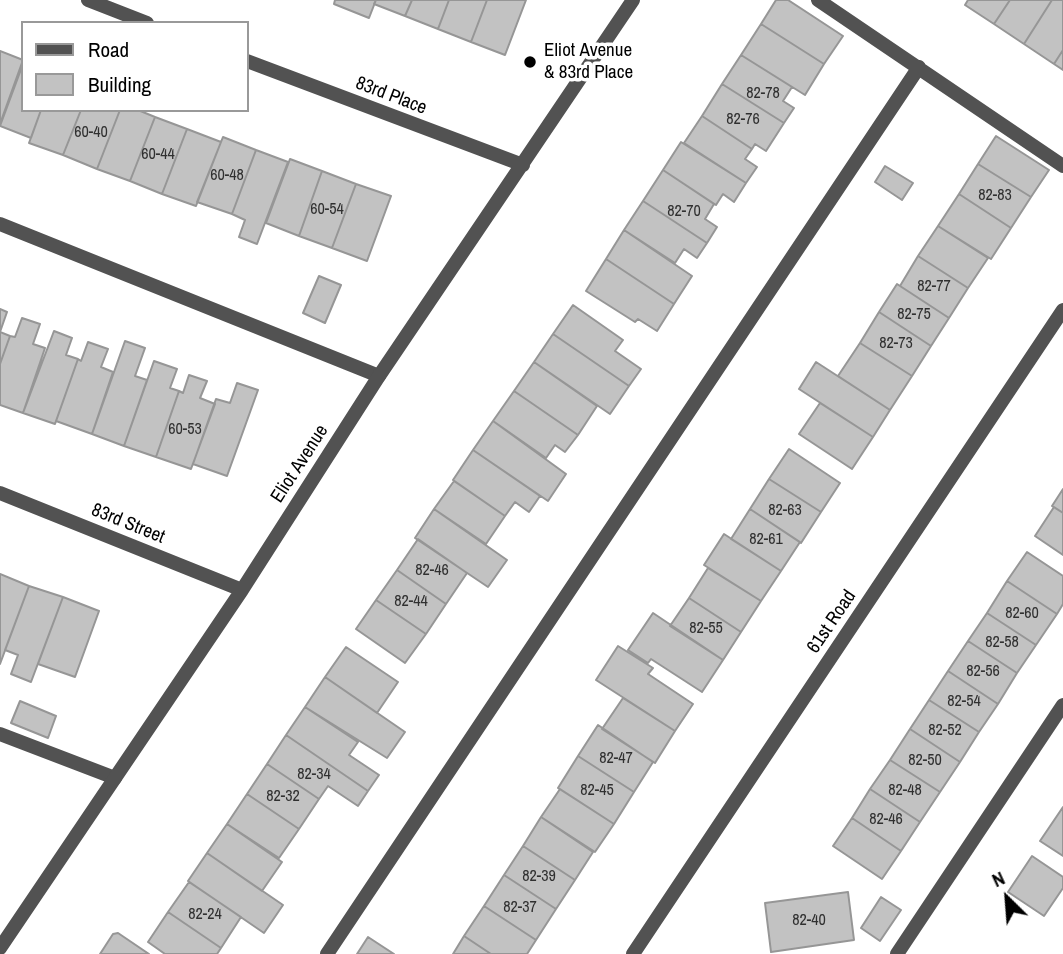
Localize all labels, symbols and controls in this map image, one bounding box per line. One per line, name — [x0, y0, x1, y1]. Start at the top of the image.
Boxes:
legend — [21, 21, 248, 112]
text: Road — [88, 35, 129, 64]
place label: Eliot Avenue & 83rd Place — [544, 40, 633, 84]
marker: Eliot Avenue & 83rd Place — [522, 54, 538, 70]
text: Building — [88, 70, 151, 99]
street label: 83rd Place — [352, 72, 430, 120]
house number: 82-78 — [746, 84, 780, 104]
house number: 82-76 — [726, 110, 760, 130]
house number: 60-40 — [74, 123, 108, 143]
house number: 60-44 — [141, 145, 175, 165]
house number: 60-48 — [210, 166, 244, 186]
house number: 82-83 — [978, 186, 1012, 206]
house number: 60-54 — [310, 200, 344, 220]
house number: 82-70 — [667, 202, 701, 222]
house number: 82-77 — [917, 277, 951, 297]
house number: 82-75 — [897, 305, 931, 325]
house number: 82-73 — [879, 334, 913, 354]
house number: 60-53 — [168, 420, 202, 440]
street label: Eliot Avenue — [266, 421, 334, 507]
street label: 83rd Street — [88, 499, 168, 549]
house number: 82-63 — [768, 501, 802, 521]
house number: 82-61 — [749, 530, 783, 550]
house number: 82-46 — [415, 561, 449, 581]
street label: 61st Road — [803, 586, 861, 658]
house number: 82-44 — [394, 592, 428, 612]
house number: 82-60 — [1005, 604, 1039, 624]
house number: 82-55 — [689, 619, 723, 639]
house number: 82-58 — [985, 633, 1019, 653]
house number: 82-56 — [966, 662, 1000, 682]
house number: 82-54 — [947, 692, 981, 712]
house number: 82-52 — [928, 721, 962, 741]
house number: 82-47 — [599, 749, 633, 769]
house number: 82-50 — [908, 751, 942, 771]
house number: 82-34 — [297, 765, 331, 785]
house number: 82-45 — [580, 781, 614, 801]
house number: 82-48 — [888, 781, 922, 801]
house number: 82-32 — [266, 787, 300, 807]
house number: 82-46 — [869, 810, 903, 830]
north arrow — [972, 863, 1042, 933]
text: N — [988, 865, 1009, 893]
house number: 82-39 — [522, 867, 556, 887]
house number: 82-37 — [503, 898, 537, 918]
house number: 82-24 — [188, 905, 222, 925]
house number: 82-40 — [792, 911, 826, 931]

